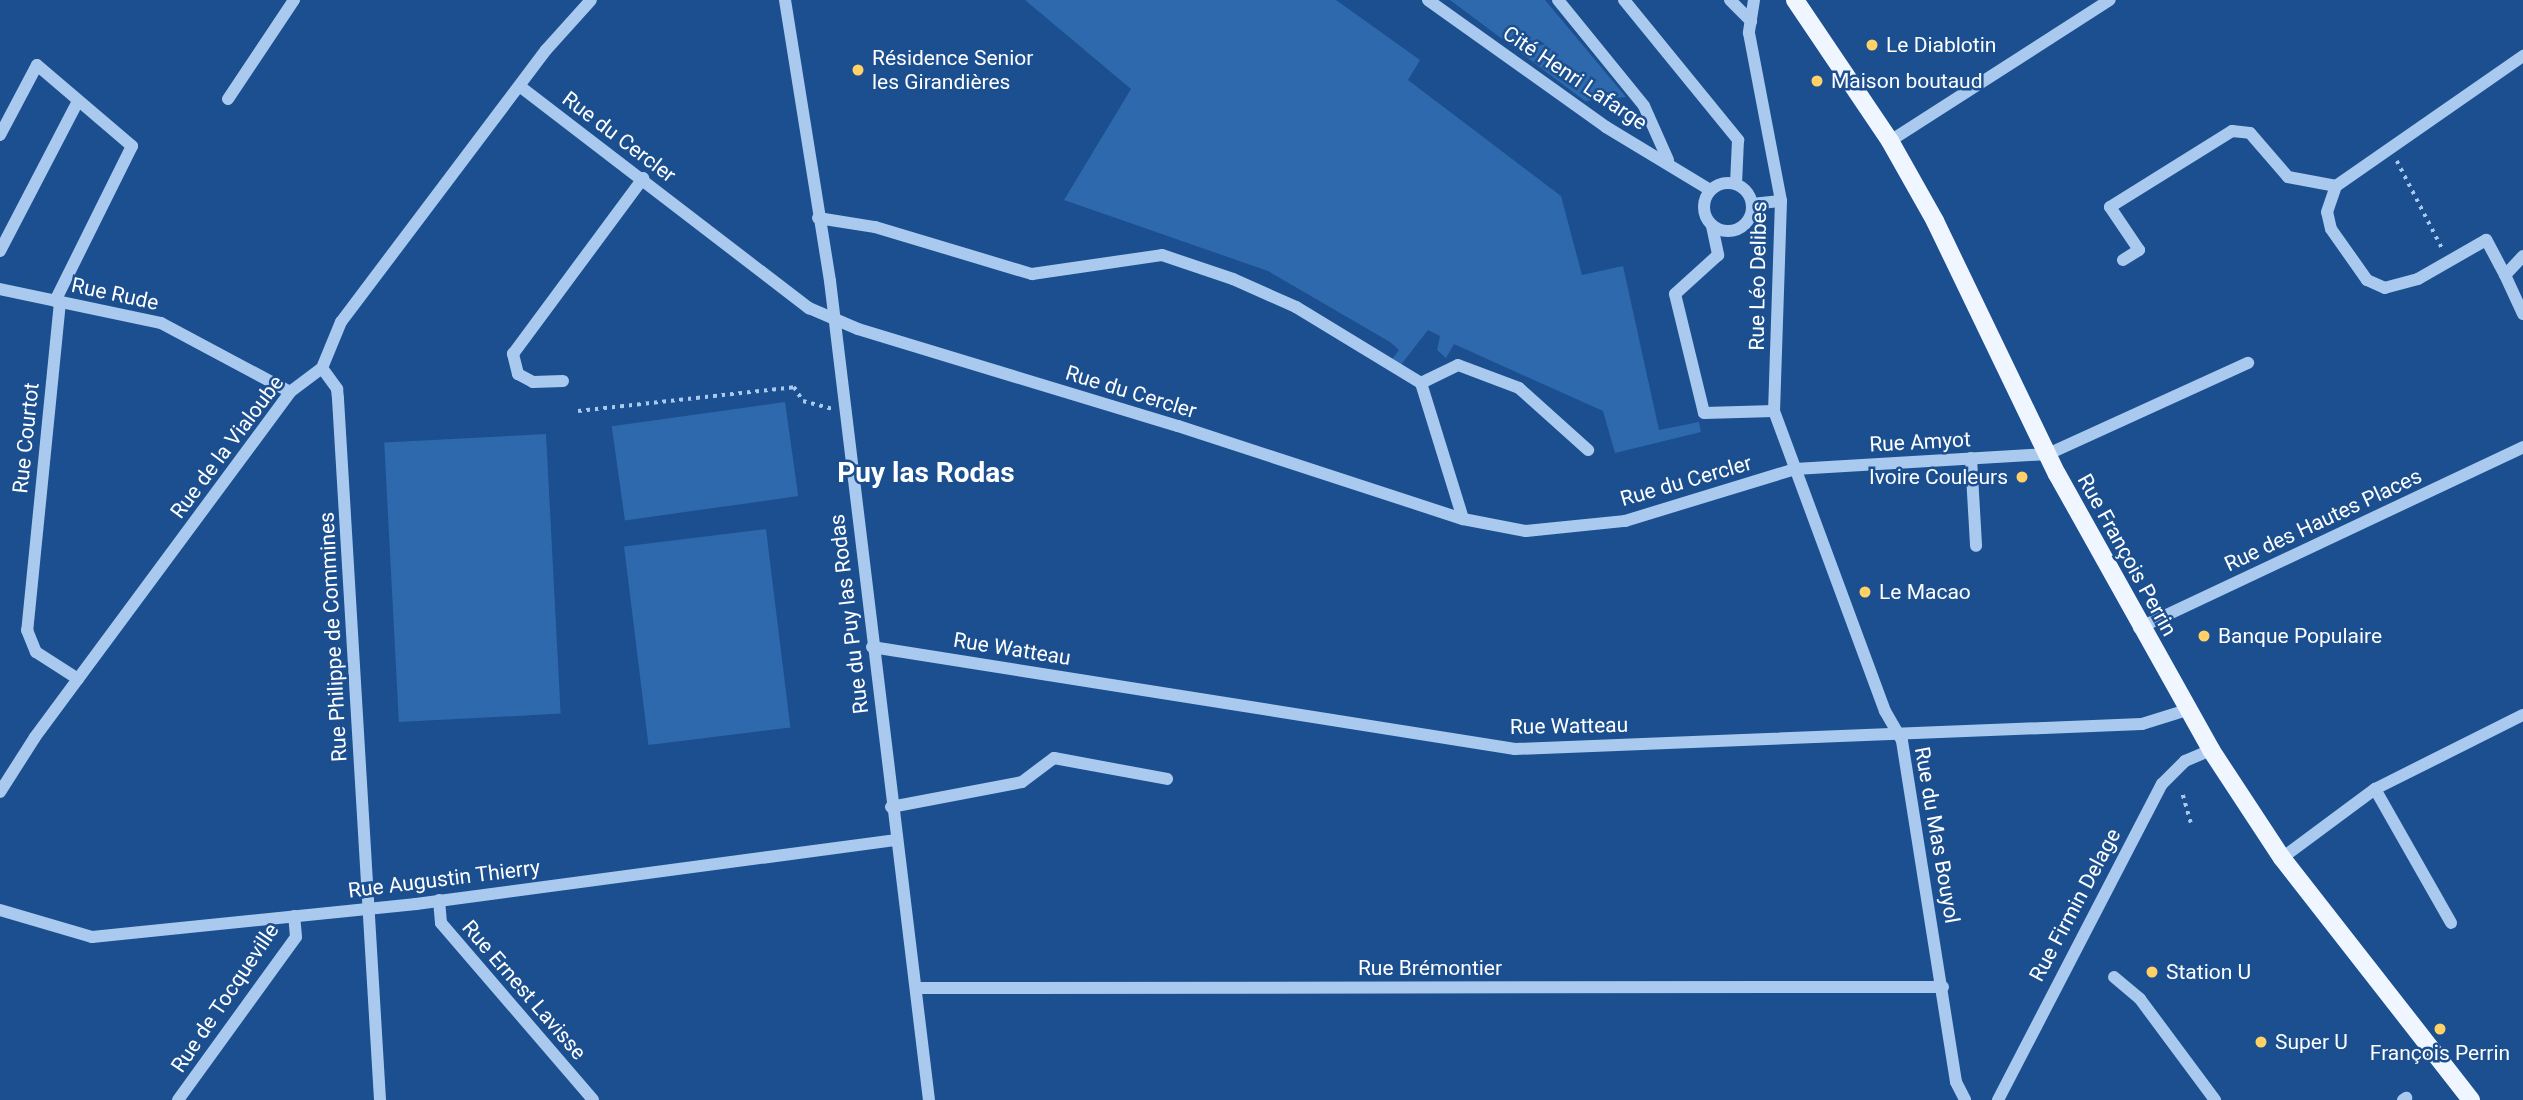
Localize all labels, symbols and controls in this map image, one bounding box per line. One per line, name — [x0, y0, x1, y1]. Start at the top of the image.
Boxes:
street label: Cité Henri Lafarge — [1498, 20, 1652, 136]
place label: Le Diablotin — [1886, 32, 1996, 58]
marker: Le Diablotin — [1864, 37, 1880, 53]
place label: Résidence Senior les Girandières — [872, 45, 1033, 95]
marker: Résidence Senior les Girandières — [850, 62, 866, 78]
place label: Maison boutaud — [1831, 68, 1983, 94]
marker: Maison boutaud — [1809, 73, 1825, 89]
street label: Rue du Cercler — [557, 86, 681, 188]
street label: Rue Léo Delibes — [1744, 201, 1772, 351]
street label: Rue Rude — [69, 272, 161, 316]
street label: Rue du Cercler — [1062, 360, 1200, 424]
street label: Rue de la Vialoube — [165, 371, 289, 523]
street label: Rue Courtot — [8, 381, 44, 495]
street label: Rue Amyot — [1869, 427, 1971, 457]
street label: Rue du Cercler — [1617, 450, 1755, 512]
district label: Puy las Rodas — [837, 456, 1015, 490]
street label: Rue des Hautes Places — [2220, 463, 2426, 577]
place label: Ivoire Couleurs — [1869, 464, 2008, 490]
marker: Ivoire Couleurs — [2014, 469, 2030, 485]
street label: Rue François Perrin — [2072, 470, 2182, 640]
street label: Rue Philippe de Commines — [314, 511, 352, 763]
street label: Rue du Puy las Rodas — [824, 513, 874, 715]
place label: Le Macao — [1879, 579, 1971, 605]
marker: Le Macao — [1857, 584, 1873, 600]
place label: Banque Populaire — [2218, 623, 2382, 649]
street label: Rue Watteau — [952, 627, 1072, 671]
marker: Banque Populaire — [2196, 628, 2212, 644]
street label: Rue Watteau — [1510, 712, 1628, 740]
street label: Rue du Mas Bouyol — [1909, 745, 1965, 925]
street label: Rue Firmin Delage — [2024, 824, 2126, 986]
street label: Rue Augustin Thierry — [346, 855, 542, 903]
street label: Rue Ernest Lavisse — [457, 915, 591, 1065]
street label: Rue de Tocqueville — [166, 919, 284, 1077]
street label: Rue Brémontier — [1358, 955, 1502, 981]
place label: Station U — [2166, 959, 2251, 985]
marker: Station U — [2144, 964, 2160, 980]
marker: François Perrin — [2432, 1021, 2448, 1037]
place label: Super U — [2275, 1029, 2348, 1055]
marker: Super U — [2253, 1034, 2269, 1050]
place label: François Perrin — [2370, 1040, 2510, 1066]

